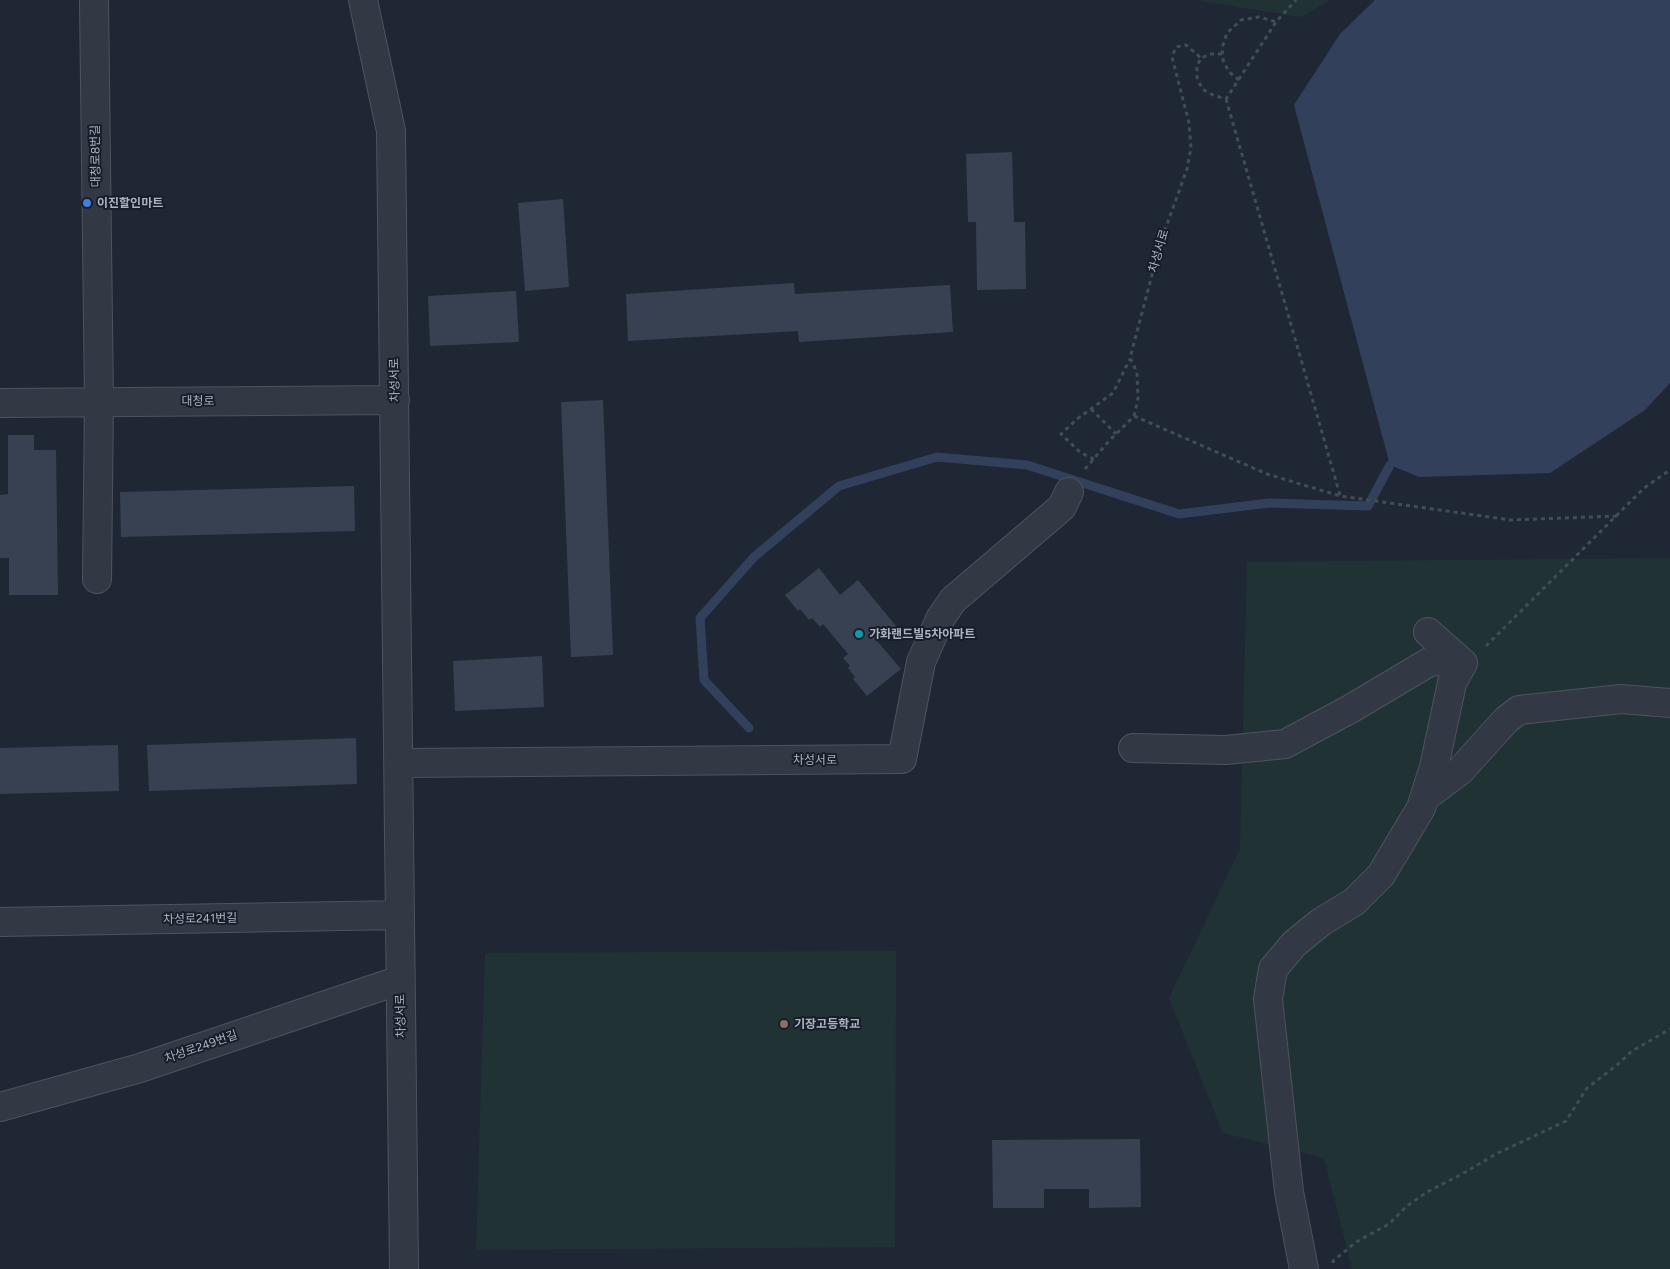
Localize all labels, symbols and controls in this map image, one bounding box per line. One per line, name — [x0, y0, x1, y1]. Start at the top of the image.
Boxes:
street label: 대청로8번길 — [88, 125, 104, 187]
place label: 이진할인마트 — [97, 196, 163, 210]
marker: 이진할인마트 — [81, 197, 93, 209]
street label: 차성서로 — [1146, 228, 1172, 274]
street label: 차성서로 — [387, 358, 403, 402]
street label: 대청로 — [181, 394, 215, 408]
place label: 가화랜드빌5차아파트 — [869, 627, 975, 641]
marker: 가화랜드빌5차아파트 — [853, 628, 865, 640]
street label: 차성서로 — [793, 753, 837, 767]
street label: 차성로241번길 — [163, 911, 237, 927]
street label: 차성서로 — [393, 994, 409, 1038]
place label: 기장고등학교 — [794, 1017, 860, 1031]
marker: 기장고등학교 — [778, 1018, 790, 1030]
street label: 차성로249번길 — [163, 1028, 239, 1066]

